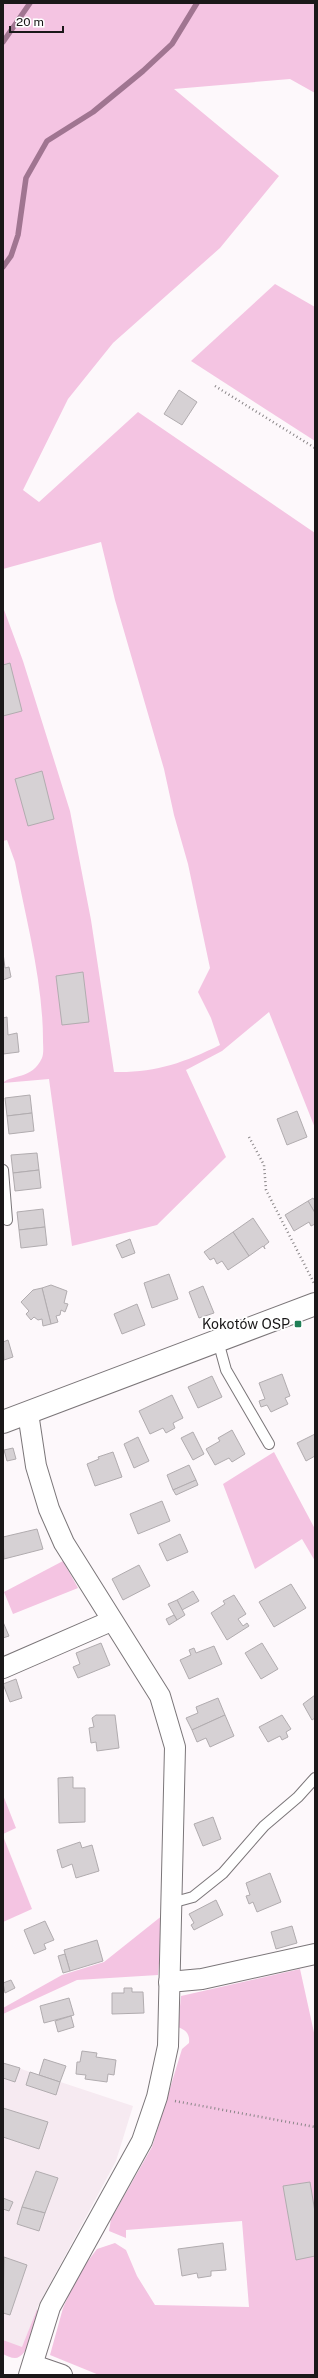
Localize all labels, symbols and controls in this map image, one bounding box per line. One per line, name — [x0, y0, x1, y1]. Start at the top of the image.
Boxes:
scale bar — [10, 8, 63, 34]
text: 20 m — [16, 15, 44, 29]
place label: Kokotów OSP — [202, 1316, 290, 1332]
marker: Kokotów OSP — [293, 1319, 303, 1329]

